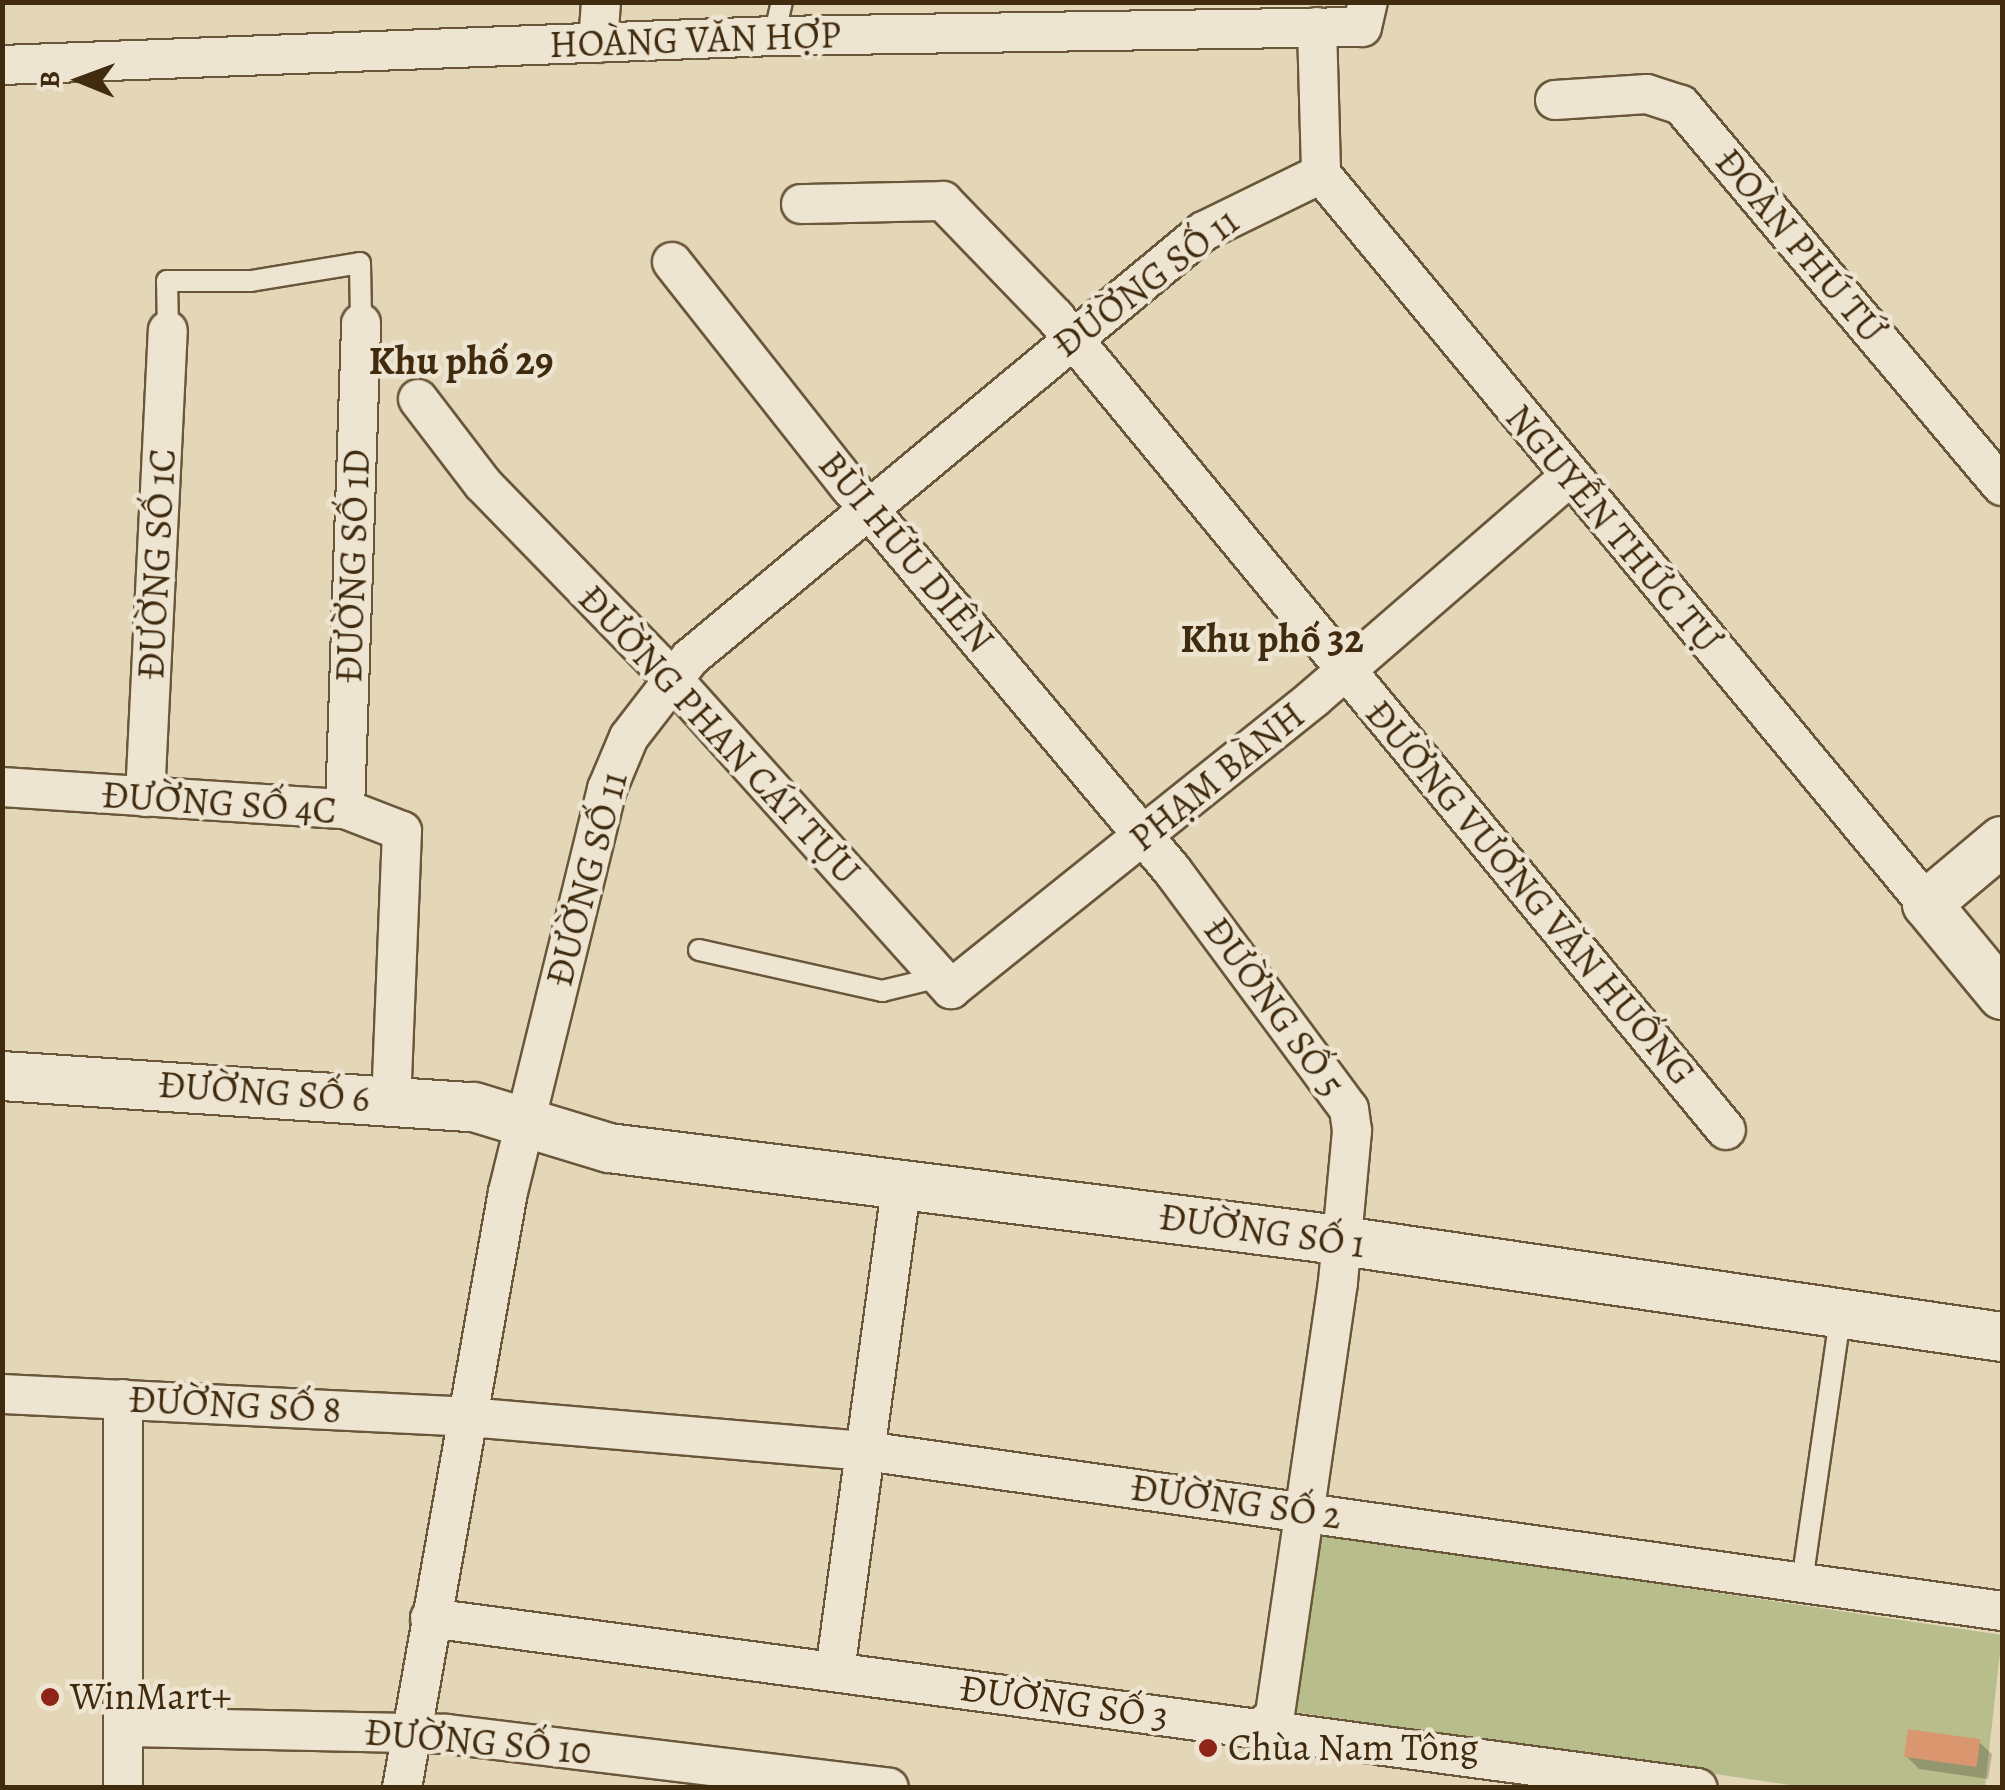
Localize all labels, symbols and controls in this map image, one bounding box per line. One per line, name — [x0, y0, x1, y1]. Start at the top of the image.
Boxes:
street label: HOÀNG VĂN HỢP — [548, 12, 842, 68]
north arrow — [30, 30, 130, 130]
text: B — [31, 70, 69, 89]
street label: ĐOÀN PHÚ TỨ — [1705, 139, 1895, 353]
street label: ĐƯỜNG SỐ 11 — [1044, 199, 1248, 367]
district label: Khu phố 29 — [369, 337, 553, 385]
street label: NGUYỄN THỨC TỰ — [1496, 396, 1730, 662]
street label: BÙI HỮU DIÊN — [809, 442, 1003, 662]
street label: ĐƯỜNG SỐ 1C — [128, 447, 186, 681]
street label: ĐƯỜNG SỐ 1D — [326, 448, 380, 684]
street label: ĐƯỜNG PHAN CÁT TỰU — [568, 576, 870, 894]
district label: Khu phố 32 — [1180, 615, 1364, 663]
street label: ĐƯỜNG VƯƠNG VĂN HUỐNG — [1355, 691, 1705, 1095]
street label: PHẠM BÀNH — [1120, 693, 1314, 861]
street label: ĐƯỜNG SỐ 11 — [536, 767, 638, 991]
street label: ĐƯỜNG SỐ 4C — [100, 772, 338, 834]
street label: ĐƯỜNG SỐ 5 — [1194, 908, 1354, 1106]
street label: ĐƯỜNG SỐ 6 — [157, 1062, 371, 1122]
street label: ĐƯỜNG SỐ 1 — [1156, 1194, 1368, 1268]
street label: ĐƯỜNG SỐ 8 — [128, 1377, 342, 1433]
street label: ĐƯỜNG SỐ 2 — [1128, 1465, 1344, 1539]
street label: ĐƯỜNG SỐ 3 — [957, 1665, 1171, 1739]
place label: WinMart+ — [70, 1674, 231, 1720]
marker: WinMart+ — [39, 1686, 61, 1708]
street label: ĐƯỜNG SỐ 10 — [363, 1709, 593, 1775]
place label: Chùa Nam Tông — [1228, 1725, 1479, 1771]
marker: Chùa Nam Tông — [1197, 1737, 1219, 1759]

